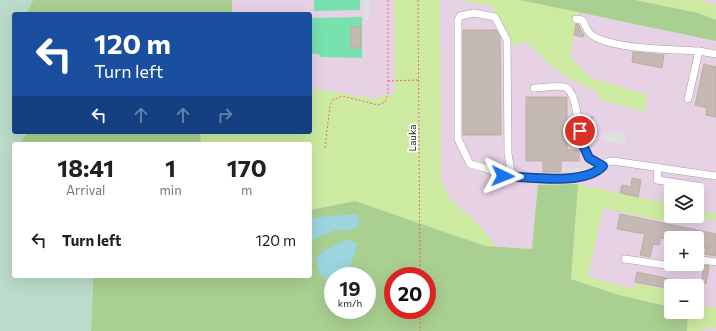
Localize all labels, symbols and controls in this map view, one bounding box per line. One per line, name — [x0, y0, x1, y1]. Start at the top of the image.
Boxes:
text: 120 m — [94, 26, 171, 60]
icon: left — [28, 28, 80, 80]
text: Turn left — [94, 60, 163, 82]
icon: left — [88, 104, 110, 126]
icon: ahead — [130, 104, 152, 126]
icon: ahead — [172, 104, 194, 126]
icon: right — [214, 104, 236, 126]
pin — [563, 114, 597, 148]
icon: arrive — [569, 120, 591, 142]
street label: Lauka — [406, 124, 418, 152]
text: 18:41 — [57, 153, 114, 182]
text: 1 — [165, 153, 176, 182]
text: 170 — [227, 153, 267, 182]
position arrow — [482, 155, 524, 197]
text: Arrival — [66, 182, 105, 198]
text: min — [159, 182, 182, 198]
text: m — [241, 182, 252, 198]
map controls — [664, 183, 704, 319]
button: layers — [664, 183, 704, 223]
icon: left — [28, 229, 50, 251]
text: Turn left — [62, 231, 121, 249]
text: 120 m — [256, 231, 296, 249]
button: + — [664, 231, 704, 271]
speed limit sign: 20 — [384, 267, 436, 319]
text: 19 — [339, 276, 361, 300]
button: − — [664, 279, 704, 319]
text: km/h — [338, 297, 362, 309]

